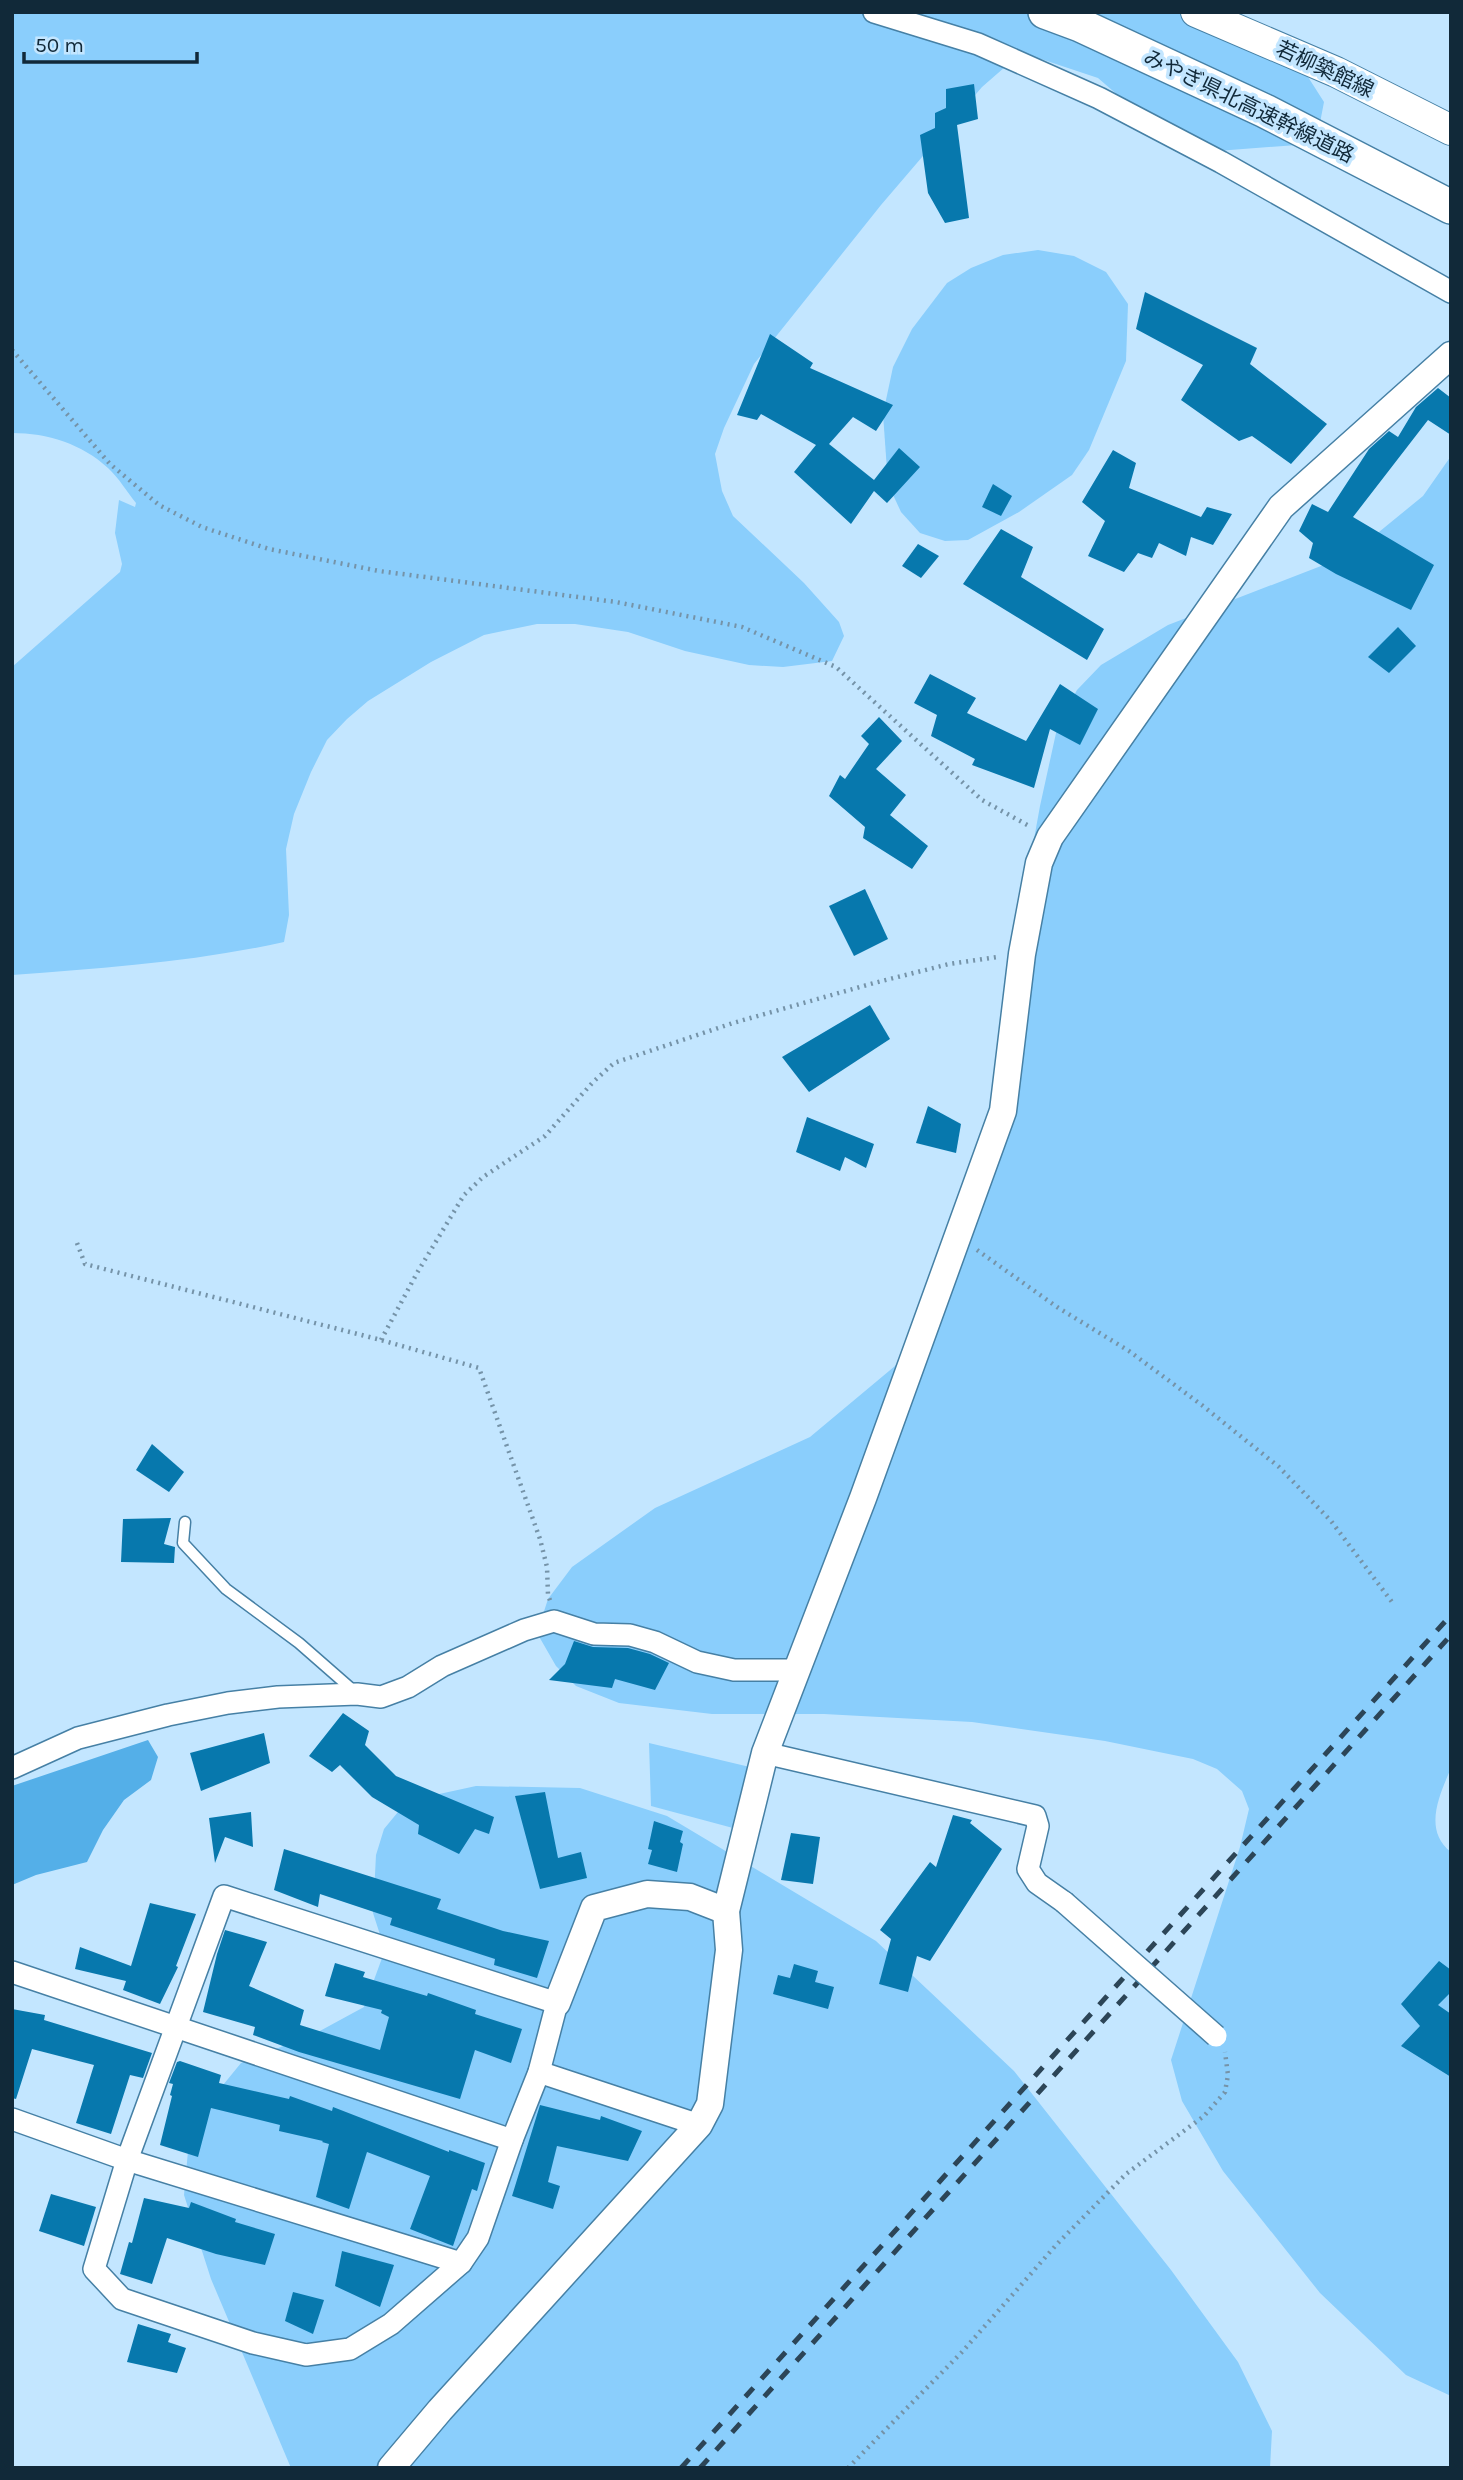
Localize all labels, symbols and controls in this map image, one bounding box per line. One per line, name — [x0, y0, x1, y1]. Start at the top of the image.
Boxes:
scale bar — [24, 21, 198, 65]
text: 50 m — [35, 33, 84, 57]
street label: 若柳築館線 — [1272, 36, 1378, 102]
street label: みやぎ県北高速幹線道路 — [1140, 45, 1358, 167]

